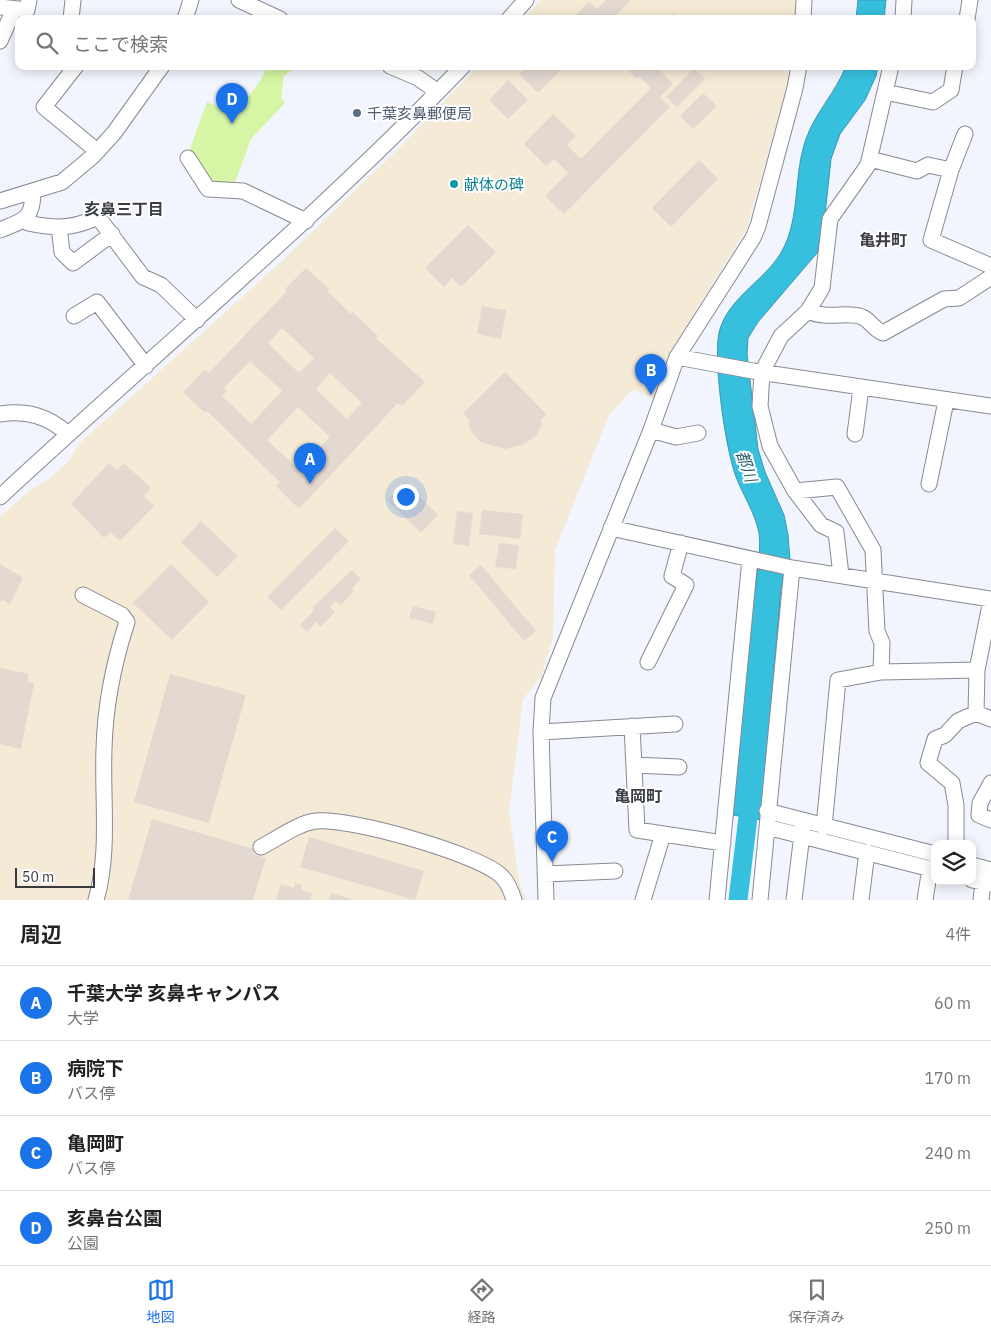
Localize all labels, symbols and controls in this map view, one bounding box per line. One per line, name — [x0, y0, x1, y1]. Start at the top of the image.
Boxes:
search box — [15, 15, 976, 70]
icon: search — [33, 29, 61, 57]
text: ここで検索 — [73, 32, 168, 56]
pin: D — [216, 83, 248, 124]
place label: 千葉亥鼻郵便局 — [367, 104, 472, 123]
marker: 千葉亥鼻郵便局 — [351, 107, 363, 119]
place label: 献体の碑 — [464, 175, 524, 194]
marker: 献体の碑 — [448, 178, 460, 190]
district label: 亥鼻三丁目 — [84, 199, 164, 219]
district label: 亀井町 — [859, 230, 907, 250]
pin: B — [635, 354, 667, 395]
pin: A — [294, 443, 326, 484]
water label: 都川 — [732, 448, 762, 486]
your location — [393, 484, 419, 510]
district label: 亀岡町 — [614, 786, 662, 806]
pin: C — [536, 821, 568, 862]
map controls — [931, 840, 976, 885]
button: layers — [931, 840, 976, 885]
scale bar — [15, 865, 95, 888]
text: 50 m — [22, 868, 54, 886]
text: 周辺 — [20, 920, 62, 948]
text: 4件 — [945, 924, 971, 944]
text: 千葉大学 亥鼻キャンパス — [67, 981, 281, 1005]
text: A — [31, 993, 41, 1013]
text: 60 m — [934, 993, 971, 1013]
text: 大学 — [67, 1008, 99, 1028]
text: 病院下 — [67, 1056, 124, 1080]
text: B — [31, 1068, 41, 1088]
text: 170 m — [924, 1068, 971, 1088]
text: バス停 — [67, 1083, 115, 1103]
text: 亀岡町 — [67, 1131, 124, 1155]
text: C — [31, 1143, 41, 1163]
text: 240 m — [924, 1143, 971, 1163]
text: バス停 — [67, 1158, 115, 1178]
text: 亥鼻台公園 — [67, 1206, 162, 1230]
text: D — [30, 1218, 42, 1238]
text: 250 m — [924, 1218, 971, 1238]
text: 公園 — [67, 1233, 99, 1253]
tab: 地図 — [147, 1276, 175, 1326]
tab: 経路 — [468, 1276, 496, 1326]
tab: 保存済み — [789, 1276, 845, 1326]

